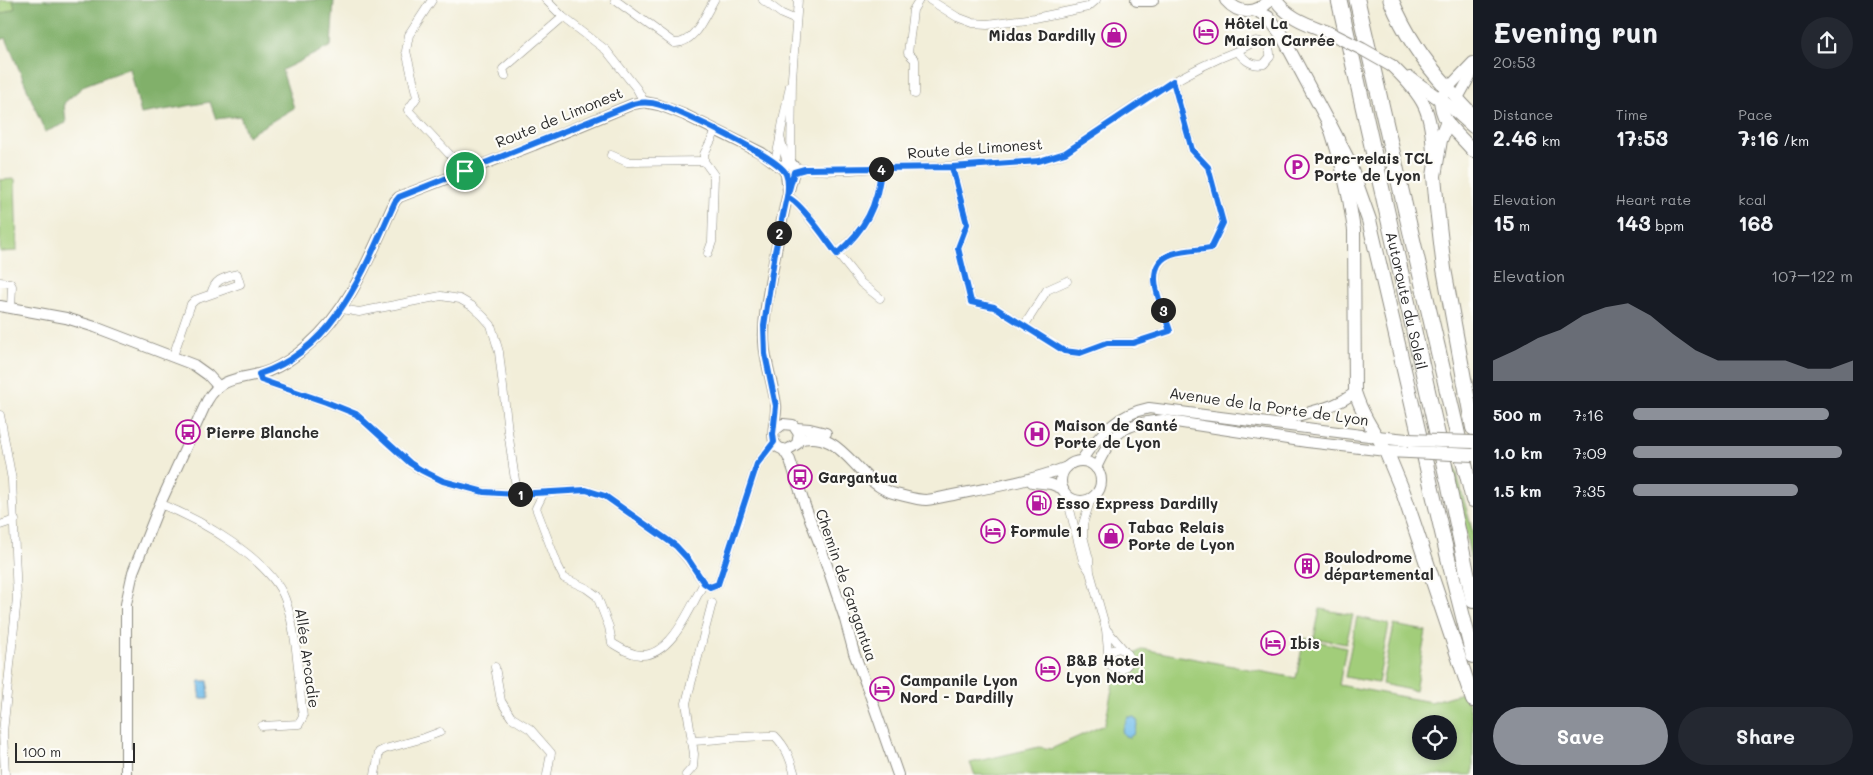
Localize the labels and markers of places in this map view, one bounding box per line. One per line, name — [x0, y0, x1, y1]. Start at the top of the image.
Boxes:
place label: Hôtel La Maison Carrée — [1224, 13, 1335, 50]
hotel icon: Hôtel La Maison Carrée — [1193, 19, 1219, 45]
shop icon: Midas Dardilly — [1101, 22, 1127, 48]
place label: Midas Dardilly — [989, 25, 1096, 45]
place label: Parc-relais TCL Porte de Lyon — [1314, 148, 1434, 185]
pin — [444, 150, 486, 192]
parking icon: Parc-relais TCL Porte de Lyon — [1284, 154, 1310, 180]
pin: 4 — [868, 156, 894, 182]
pin: 2 — [766, 220, 792, 246]
pin: 3 — [1150, 298, 1176, 322]
place label: Maison de Santé Porte de Lyon — [1054, 415, 1178, 452]
bus stop icon: Pierre Blanche — [175, 419, 201, 445]
hospital icon: Maison de Santé Porte de Lyon — [1024, 421, 1050, 447]
place label: Pierre Blanche — [206, 422, 319, 442]
bus stop icon: Gargantua — [787, 464, 813, 490]
place label: Gargantua — [818, 467, 898, 487]
pin: 1 — [508, 482, 532, 506]
fuel station icon: Esso Express Dardilly — [1026, 490, 1052, 516]
place label: Esso Express Dardilly — [1056, 493, 1218, 513]
place label: Tabac Relais Porte de Lyon — [1128, 517, 1235, 554]
hotel icon: Formule 1 — [980, 518, 1006, 544]
place label: Formule 1 — [1010, 521, 1082, 541]
shop icon: Tabac Relais Porte de Lyon — [1098, 523, 1124, 549]
place label: Boulodrome départemental — [1324, 547, 1434, 584]
building icon: Boulodrome départemental — [1294, 553, 1320, 579]
hotel icon: Ibis — [1260, 630, 1286, 656]
place label: Ibis — [1290, 633, 1320, 653]
place label: B&B Hotel Lyon Nord — [1066, 650, 1144, 687]
hotel icon: B&B Hotel Lyon Nord — [1035, 656, 1061, 682]
place label: Campanile Lyon Nord - Dardilly — [900, 670, 1018, 707]
hotel icon: Campanile Lyon Nord - Dardilly — [869, 676, 895, 702]

